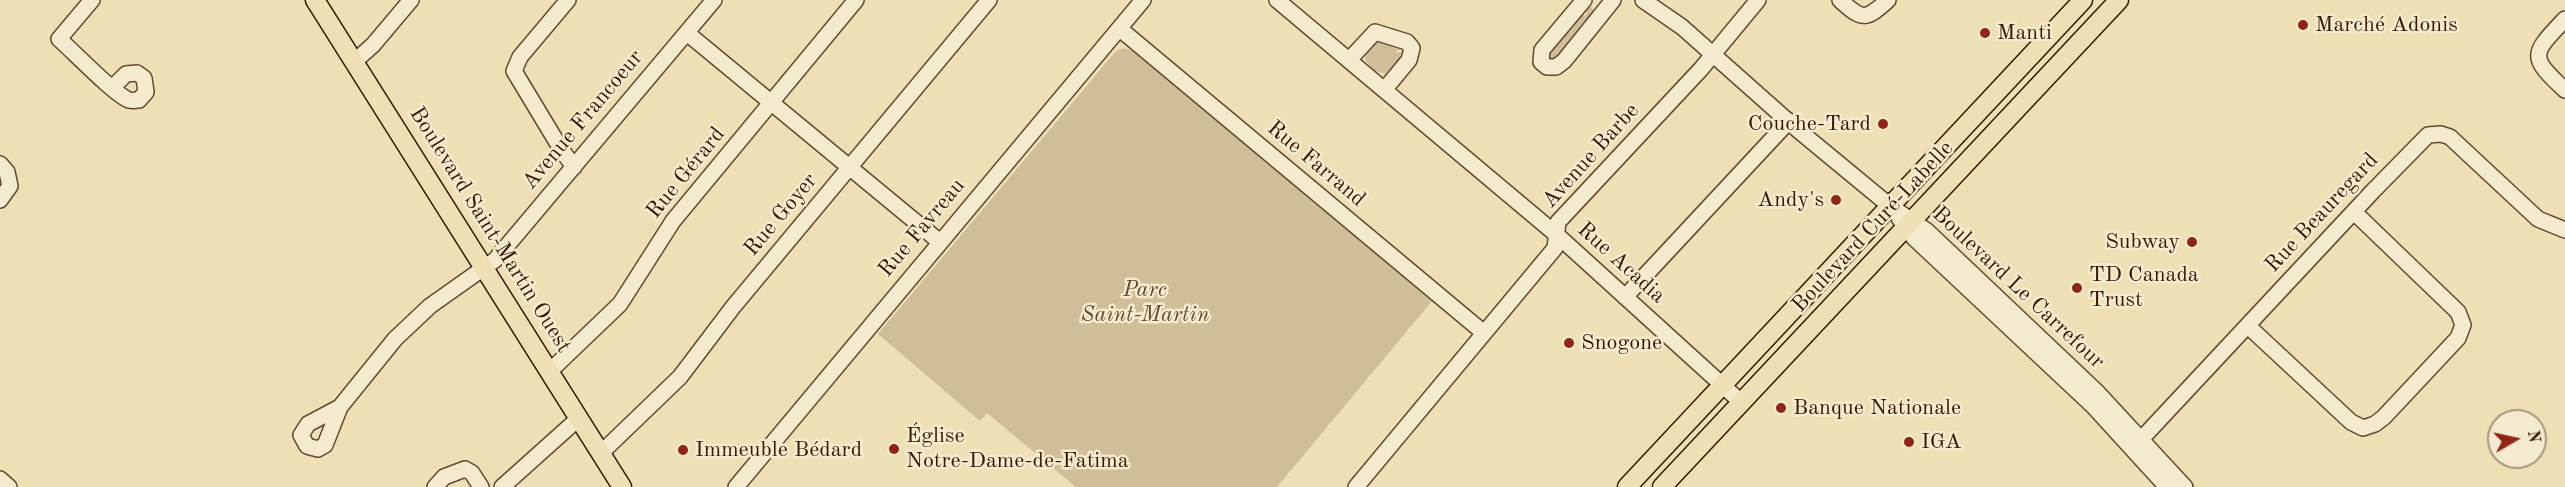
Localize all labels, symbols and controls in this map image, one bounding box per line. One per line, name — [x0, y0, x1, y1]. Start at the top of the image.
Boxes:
place label: Marché Adonis — [2315, 12, 2458, 38]
marker: Marché Adonis — [2296, 18, 2310, 32]
place label: Manti — [1997, 20, 2052, 46]
marker: Manti — [1978, 26, 1992, 40]
street label: Avenue Francoeur — [517, 45, 649, 195]
street label: Avenue Barbe — [1537, 98, 1645, 214]
street label: Boulevard Saint-Martin Ouest — [403, 102, 577, 358]
place label: Couche-Tard — [1748, 111, 1871, 137]
street label: Rue Farrand — [1261, 115, 1371, 213]
marker: Couche-Tard — [1876, 117, 1890, 131]
street label: Rue Gérard — [641, 122, 731, 224]
street label: Boulevard Curé-Labelle — [1787, 136, 1959, 318]
street label: Rue Beauregard — [2260, 148, 2384, 278]
street label: Rue Goyer — [739, 168, 823, 262]
street label: Rue Favreau — [873, 173, 971, 283]
place label: Andy's — [1757, 187, 1824, 213]
marker: Andy's — [1829, 193, 1843, 207]
street label: Boulevard Le Carrefour — [1926, 201, 2110, 375]
street label: Rue Acadia — [1572, 217, 1670, 309]
place label: Subway — [2105, 229, 2180, 255]
marker: Subway — [2185, 235, 2199, 249]
place label: TD Canada Trust — [2089, 262, 2199, 314]
park label: Parc Saint-Martin — [1081, 277, 1209, 328]
marker: TD Canada Trust — [2070, 281, 2084, 295]
place label: Snogone — [1581, 330, 1662, 356]
marker: Snogone — [1562, 336, 1576, 350]
place label: Banque Nationale — [1793, 395, 1961, 421]
marker: Banque Nationale — [1774, 401, 1788, 415]
north arrow — [2487, 409, 2547, 469]
place label: Église Notre-Dame-de-Fatima — [906, 423, 1129, 475]
place label: IGA — [1921, 429, 1962, 455]
text: N — [2524, 429, 2542, 444]
marker: IGA — [1902, 435, 1916, 449]
place label: Immeuble Bédard — [695, 437, 862, 463]
marker: Église Notre-Dame-de-Fatima — [887, 442, 901, 456]
marker: Immeuble Bédard — [676, 443, 690, 457]

